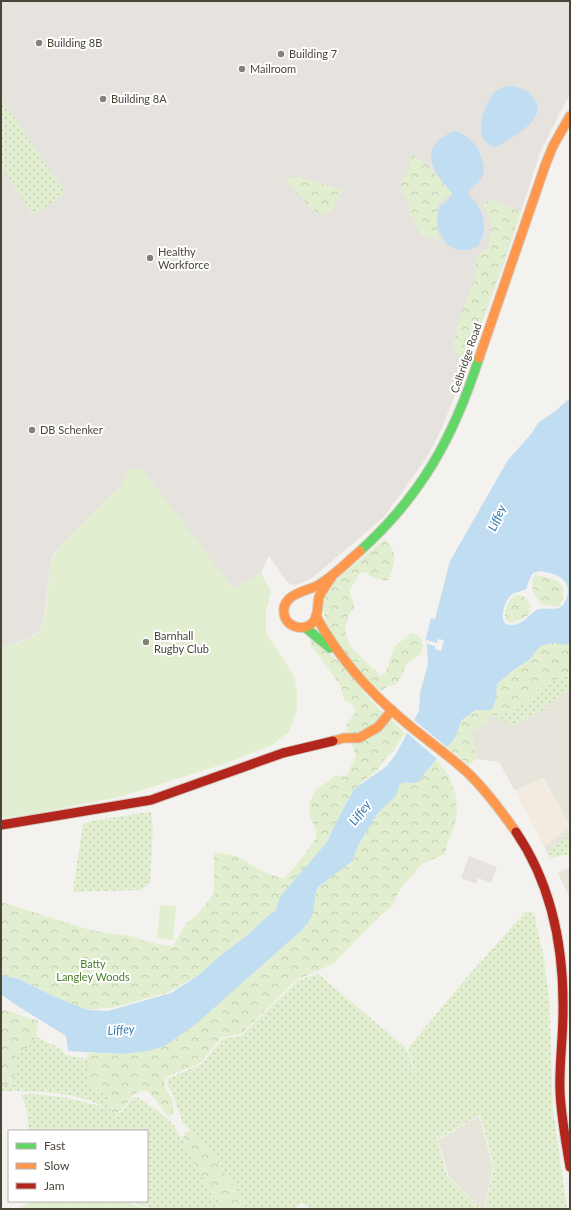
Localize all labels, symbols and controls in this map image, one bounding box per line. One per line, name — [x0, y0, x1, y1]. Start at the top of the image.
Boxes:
place label: Building 8B — [47, 36, 102, 49]
marker: Building 8B — [34, 38, 44, 48]
place label: Building 7 — [289, 47, 337, 60]
marker: Building 7 — [276, 49, 286, 59]
place label: Mailroom — [250, 62, 296, 75]
marker: Mailroom — [237, 64, 247, 74]
place label: Building 8A — [111, 92, 167, 105]
marker: Building 8A — [98, 94, 108, 104]
place label: Healthy Workforce — [158, 245, 209, 271]
marker: Healthy Workforce — [145, 253, 155, 263]
street label: Celbridge Road — [447, 321, 484, 395]
place label: DB Schenker — [40, 423, 103, 436]
marker: DB Schenker — [27, 425, 37, 435]
water label: Liffey — [484, 502, 509, 533]
place label: Barnhall Rugby Club — [154, 629, 209, 655]
marker: Barnhall Rugby Club — [141, 637, 151, 647]
water label: Liffey — [345, 797, 374, 828]
park label: Batty Langley Woods — [56, 957, 130, 983]
water label: Liffey — [107, 1021, 135, 1038]
legend — [8, 1130, 148, 1202]
text: Fast — [44, 1138, 66, 1153]
text: Slow — [44, 1158, 70, 1173]
text: Jam — [44, 1178, 65, 1193]

